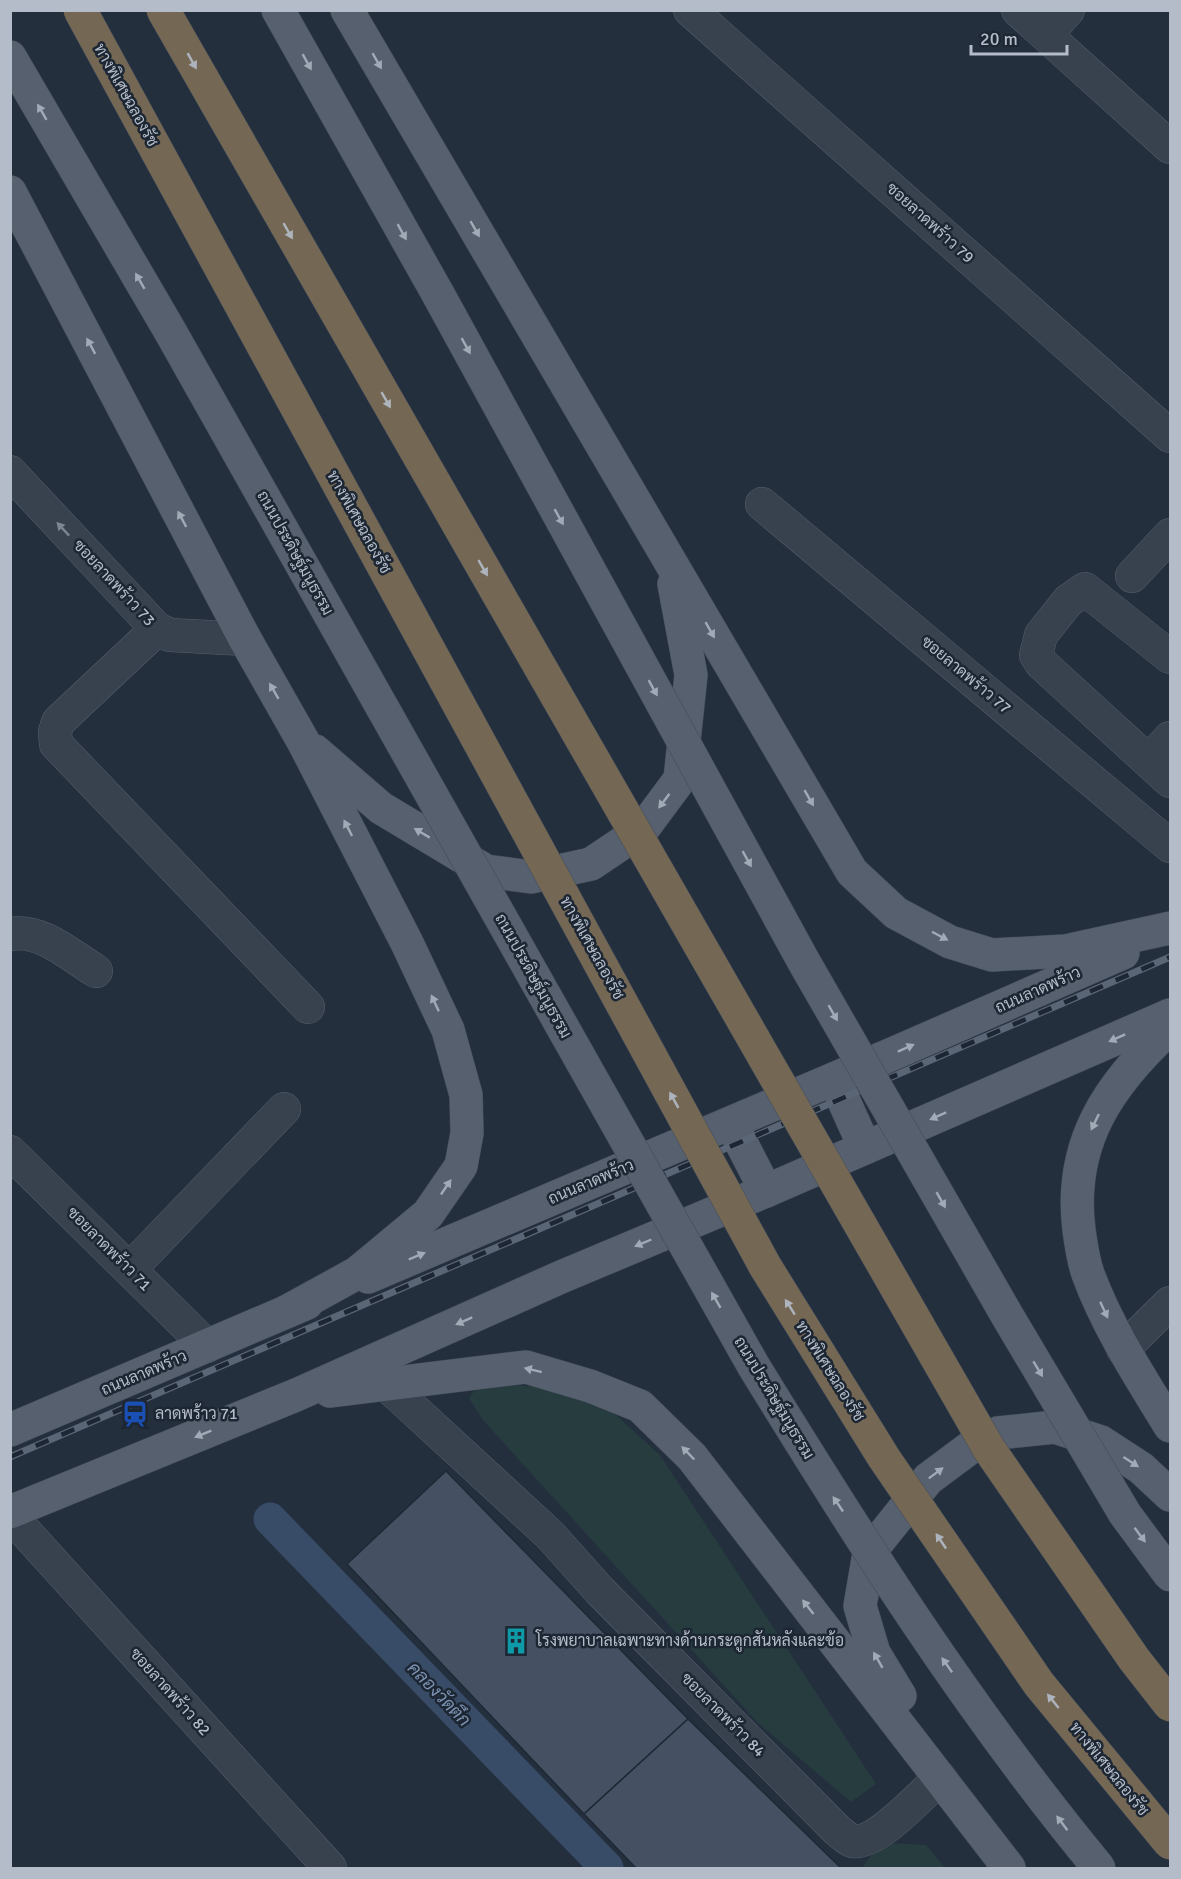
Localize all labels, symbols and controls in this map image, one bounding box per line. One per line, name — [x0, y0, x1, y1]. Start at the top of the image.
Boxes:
scale bar — [971, 18, 1067, 56]
text: 20 m — [980, 28, 1018, 50]
street label: ทางพิเศษฉลองรัช — [89, 39, 163, 150]
one-way arrow — [186, 53, 196, 70]
one-way arrow — [302, 53, 312, 70]
one-way arrow — [371, 53, 382, 69]
one-way arrow — [37, 104, 48, 120]
street label: ซอยลาดพร้าว 79 — [882, 178, 979, 268]
one-way arrow — [470, 221, 480, 238]
one-way arrow — [283, 223, 293, 240]
one-way arrow — [397, 223, 407, 240]
one-way arrow — [136, 272, 146, 289]
one-way arrow — [461, 337, 471, 354]
one-way arrow — [86, 338, 96, 355]
one-way arrow — [381, 391, 391, 408]
street label: ทางพิเศษฉลองรัช — [322, 466, 396, 577]
street label: ถนนประดิษฐ์มนูธรรม — [252, 486, 340, 619]
one-way arrow — [554, 509, 564, 526]
one-way arrow — [177, 510, 187, 528]
one-way arrow — [57, 522, 71, 536]
street label: ซอยลาดพร้าว 73 — [69, 535, 160, 630]
one-way arrow — [478, 560, 489, 576]
one-way arrow — [705, 622, 716, 638]
street label: ซอยลาดพร้าว 77 — [917, 631, 1016, 718]
one-way arrow — [648, 679, 658, 696]
one-way arrow — [269, 682, 279, 699]
one-way arrow — [804, 790, 814, 807]
one-way arrow — [658, 793, 670, 809]
one-way arrow — [343, 819, 353, 836]
one-way arrow — [414, 827, 430, 838]
one-way arrow — [742, 850, 752, 867]
street label: ทางพิเศษฉลองรัช — [555, 892, 629, 1003]
street label: ถนนประดิษฐ์มนูธรรม — [490, 909, 578, 1042]
one-way arrow — [931, 931, 948, 941]
street label: ถนนลาดพร้าว — [992, 961, 1084, 1018]
one-way arrow — [430, 994, 439, 1011]
one-way arrow — [828, 1004, 838, 1021]
one-way arrow — [1107, 1033, 1125, 1043]
one-way arrow — [897, 1043, 915, 1053]
one-way arrow — [669, 1091, 679, 1108]
one-way arrow — [929, 1112, 947, 1121]
one-way arrow — [1090, 1114, 1100, 1131]
street label: ถนนลาดพร้าว — [545, 1154, 637, 1209]
one-way arrow — [440, 1180, 452, 1196]
one-way arrow — [935, 1192, 946, 1208]
street label: ซอยลาดพร้าว 71 — [63, 1202, 156, 1295]
one-way arrow — [634, 1238, 652, 1248]
one-way arrow — [409, 1251, 427, 1261]
one-way arrow — [711, 1292, 722, 1308]
one-way arrow — [784, 1299, 795, 1315]
one-way arrow — [1099, 1301, 1108, 1318]
one-way arrow — [456, 1316, 473, 1325]
street label: ทางพิเศษฉลองรัช — [791, 1316, 870, 1425]
street label: ถนนประดิษฐ์มนูธรรม — [729, 1332, 821, 1463]
street label: ถนนลาดพร้าว — [98, 1345, 190, 1400]
one-way arrow — [1033, 1360, 1043, 1377]
one-way arrow — [524, 1364, 543, 1374]
station icon: ลาดพร้าว 71 — [120, 1399, 150, 1429]
place label: ลาดพร้าว 71 — [155, 1403, 238, 1424]
one-way arrow — [193, 1429, 211, 1439]
one-way arrow — [682, 1446, 695, 1461]
one-way arrow — [1123, 1456, 1139, 1467]
one-way arrow — [928, 1467, 944, 1479]
one-way arrow — [832, 1496, 844, 1512]
one-way arrow — [1134, 1527, 1146, 1542]
one-way arrow — [936, 1533, 947, 1549]
one-way arrow — [802, 1599, 814, 1614]
building icon: โรงพยาบาลเฉพาะทางด้านกระดูกสันหลังและข้อ — [501, 1626, 531, 1656]
place label: โรงพยาบาลเฉพาะทางด้านกระดูกสันหลังและข้อ — [535, 1629, 844, 1652]
street label: ซอยลาดพร้าว 82 — [125, 1643, 215, 1740]
one-way arrow — [873, 1651, 883, 1668]
water label: คลองวัดตึก — [403, 1656, 476, 1731]
one-way arrow — [941, 1658, 953, 1674]
street label: ซอยลาดพร้าว 84 — [677, 1668, 770, 1762]
one-way arrow — [1046, 1693, 1059, 1709]
street label: ทางพิเศษฉลองรัช — [1065, 1717, 1154, 1820]
one-way arrow — [1056, 1815, 1068, 1831]

